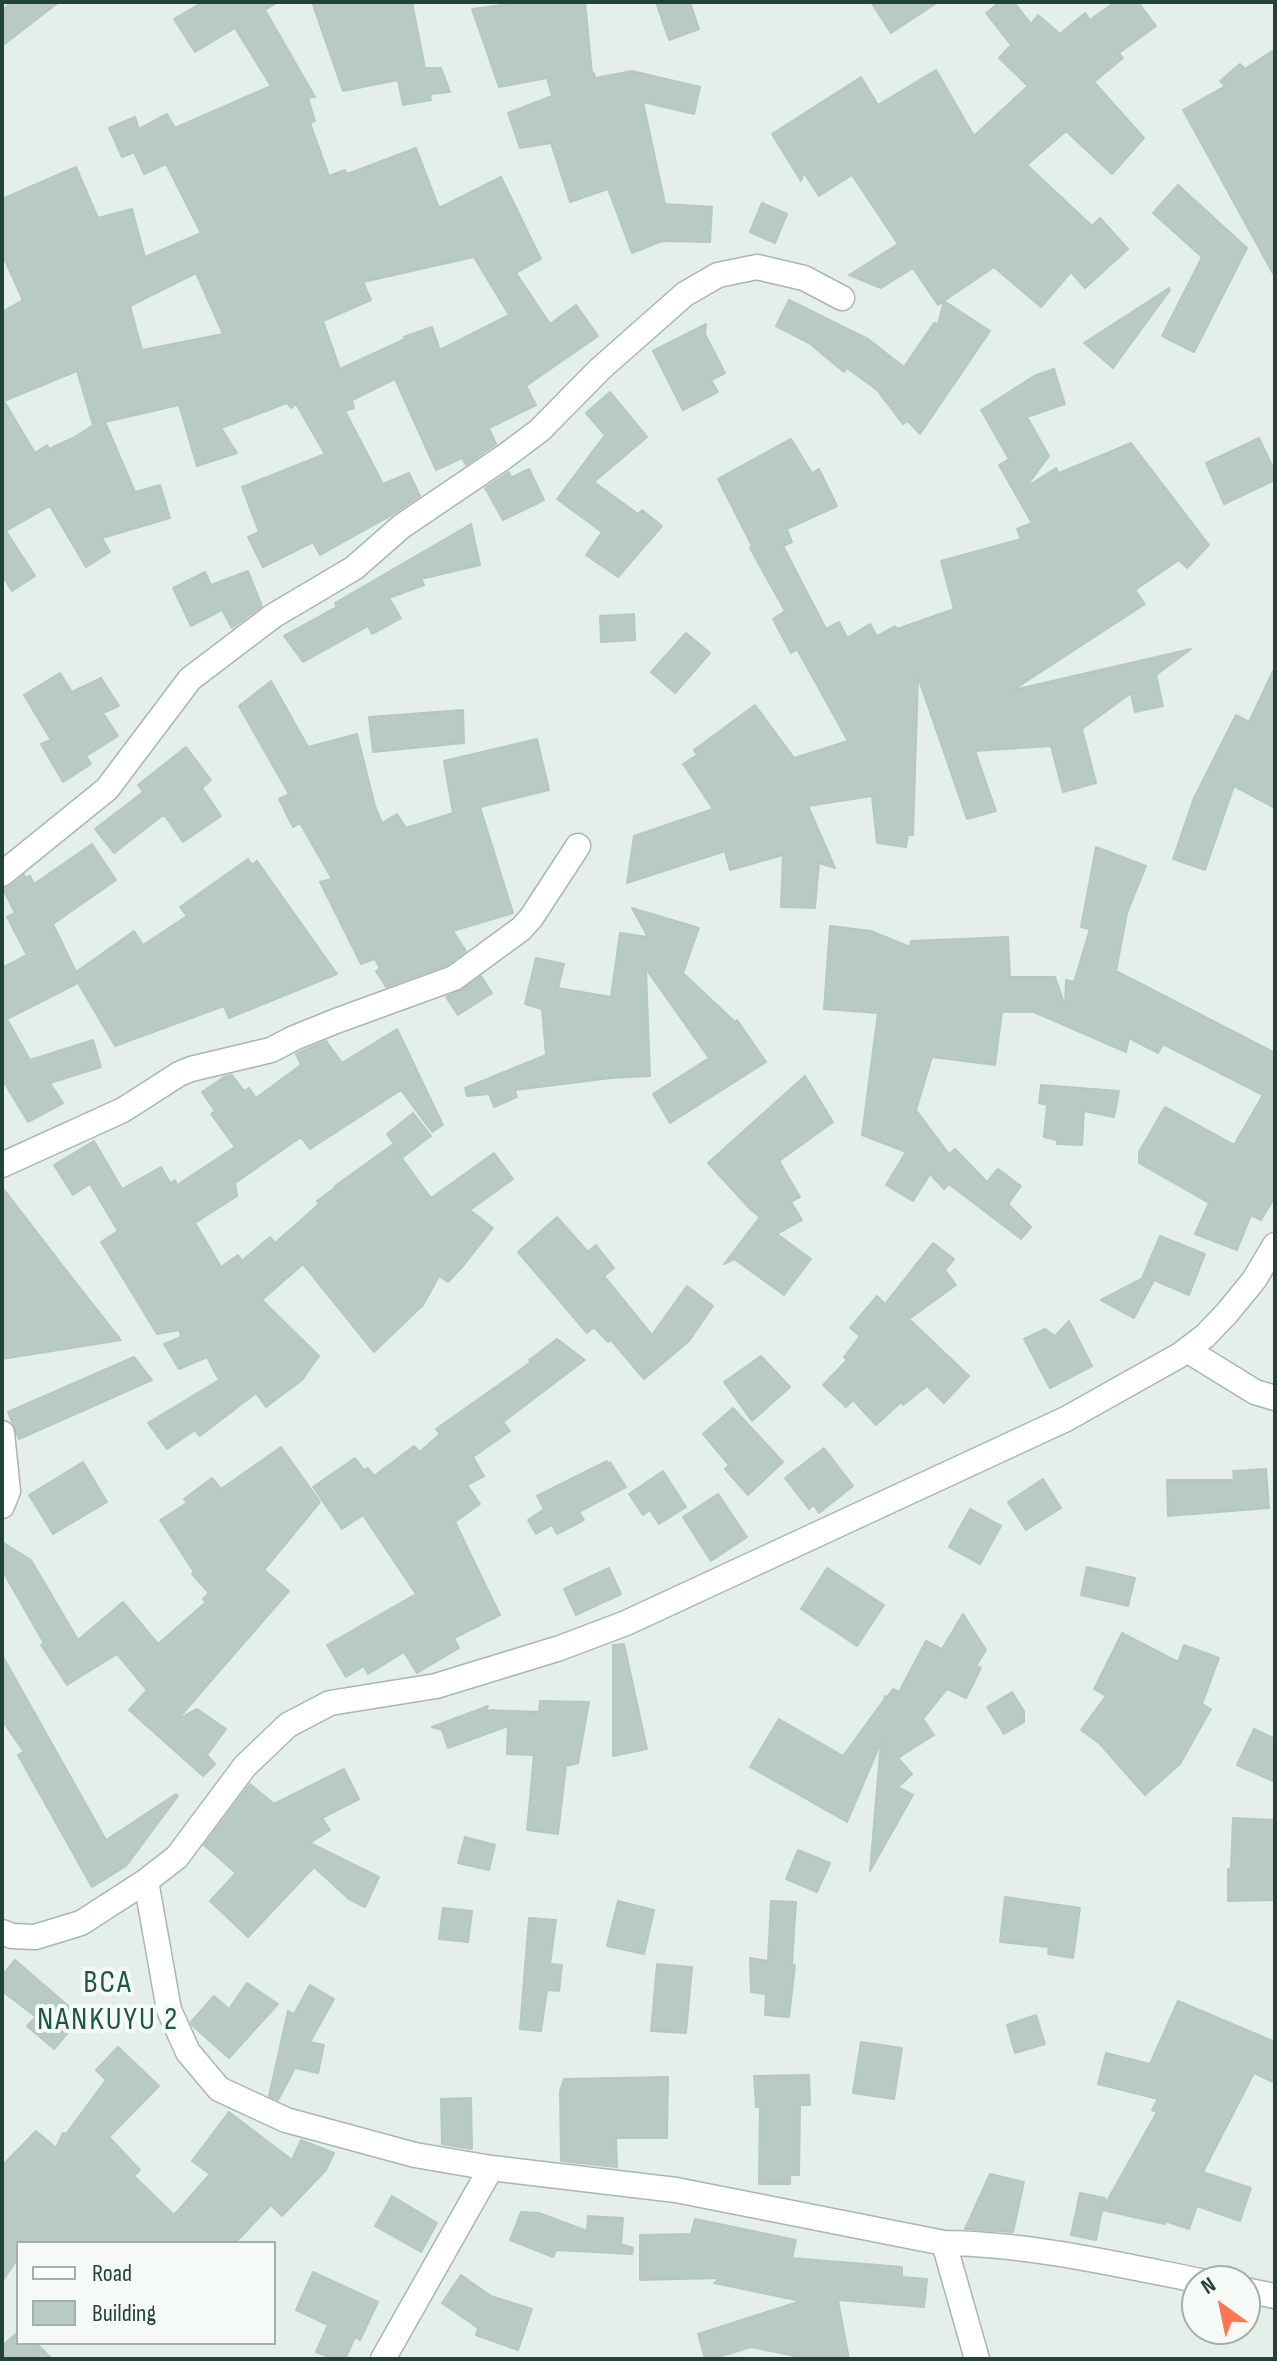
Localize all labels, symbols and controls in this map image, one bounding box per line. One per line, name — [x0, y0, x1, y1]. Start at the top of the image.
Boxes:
district label: BCA NANKUYU 2 — [37, 1965, 179, 2040]
legend — [16, 2241, 276, 2345]
text: Road — [92, 2259, 132, 2288]
north arrow — [1181, 2265, 1261, 2345]
text: N — [1196, 2272, 1221, 2301]
text: Building — [92, 2299, 156, 2328]

